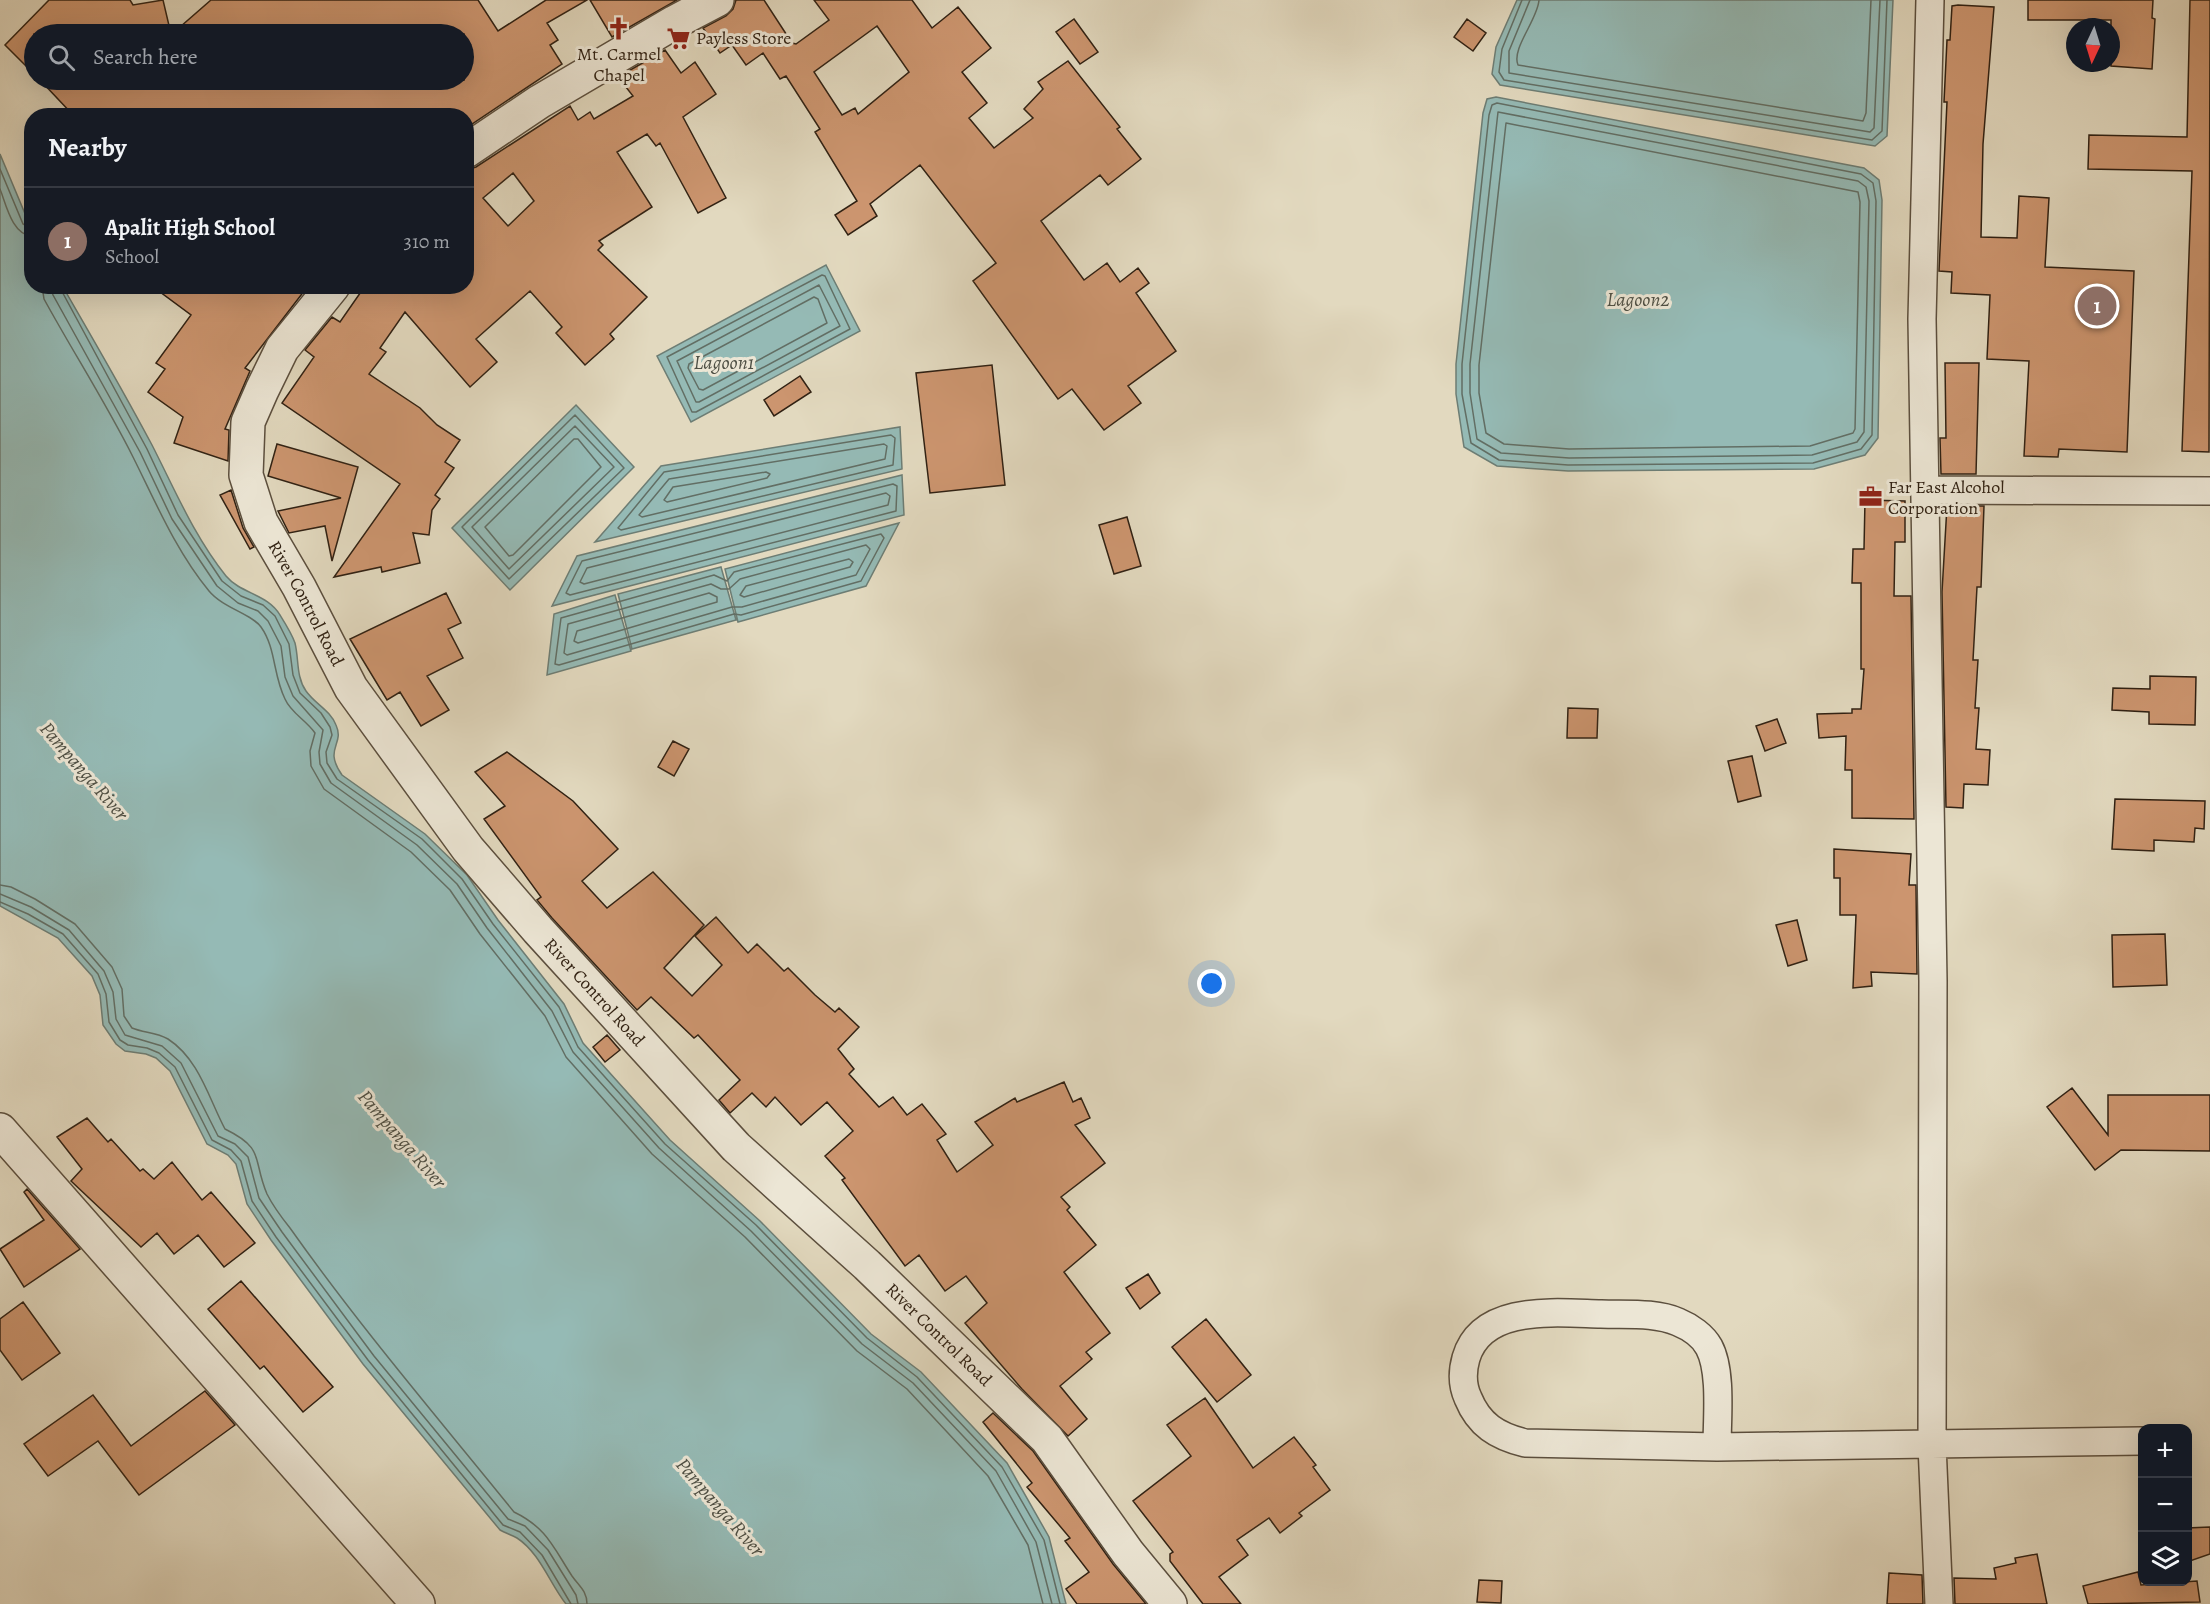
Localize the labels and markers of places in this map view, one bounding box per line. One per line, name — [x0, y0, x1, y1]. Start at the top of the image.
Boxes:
church icon: Mt. Carmel Chapel — [606, 15, 632, 41]
supermarket icon: Payless Store — [665, 25, 691, 51]
place label: Payless Store — [696, 26, 791, 50]
place label: Mt. Carmel Chapel — [577, 42, 662, 87]
pin: 1 — [2078, 284, 2116, 328]
place label: Far East Alcohol Corporation — [1888, 475, 2005, 520]
office icon: Far East Alcohol Corporation — [1857, 484, 1883, 510]

